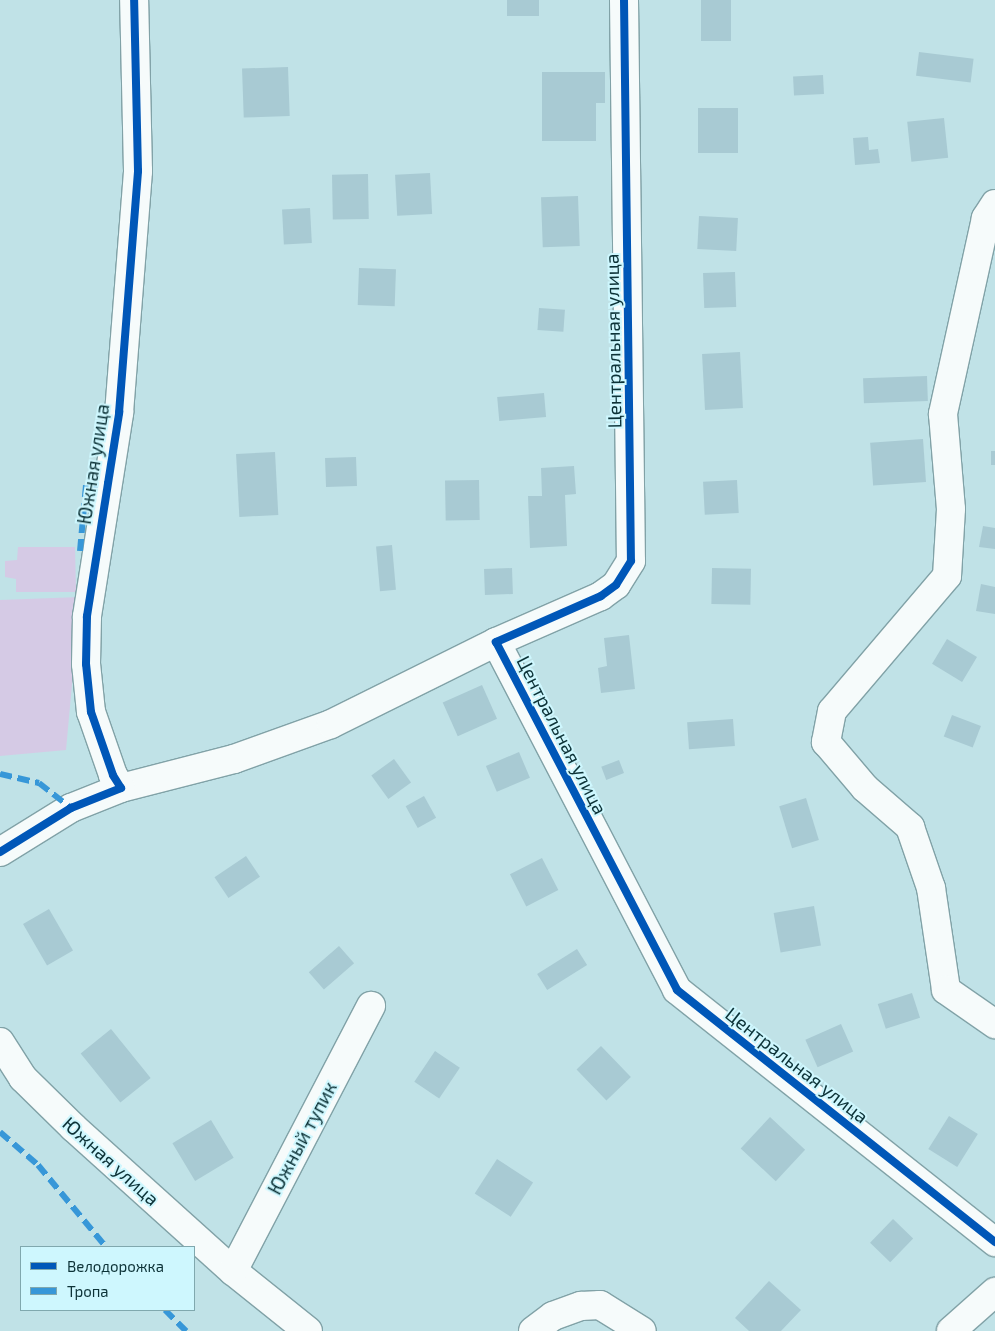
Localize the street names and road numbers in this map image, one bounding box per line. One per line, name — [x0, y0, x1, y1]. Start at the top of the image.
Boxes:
street label: Центральная улица — [600, 253, 626, 429]
street label: Южная улица — [72, 402, 114, 526]
street label: Центральная улица — [512, 652, 612, 818]
street label: Центральная улица — [721, 1002, 873, 1128]
street label: Южный тупик — [263, 1078, 341, 1198]
street label: Южная улица — [58, 1112, 164, 1210]

